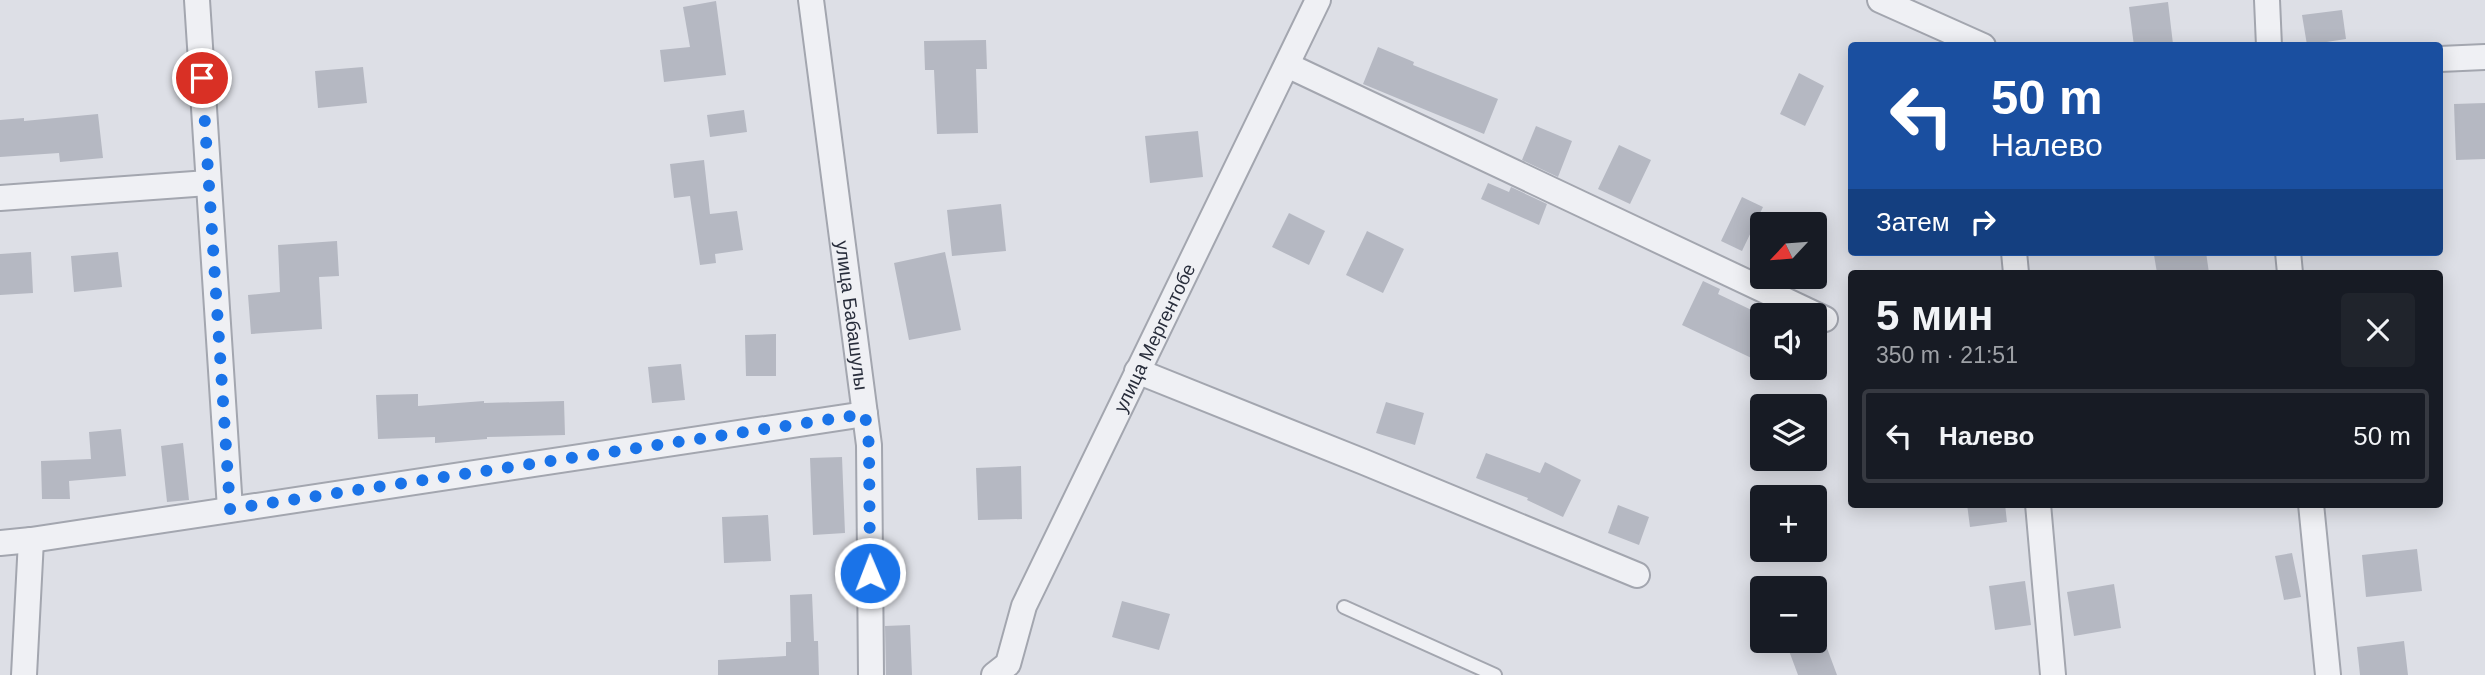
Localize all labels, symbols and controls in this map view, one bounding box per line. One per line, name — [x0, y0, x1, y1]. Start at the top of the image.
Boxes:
pin — [172, 48, 232, 108]
icon: arrive — [183, 59, 221, 97]
icon: left — [1876, 70, 1967, 161]
text: 50 m — [1991, 70, 2103, 124]
text: Налево — [1991, 127, 2103, 163]
icon: right — [1964, 203, 2002, 241]
text: Затем — [1876, 207, 1950, 237]
north arrow — [1750, 212, 1827, 289]
map controls — [1750, 212, 1827, 653]
street label: улица Бабашулы — [831, 239, 872, 391]
street label: улица Мергентобе — [1110, 260, 1199, 416]
text: 5 мин — [1876, 292, 1993, 339]
button: close — [2341, 293, 2415, 367]
button: sound — [1750, 303, 1827, 380]
text: 350 m · 21:51 — [1876, 342, 2018, 368]
button: layers — [1750, 394, 1827, 471]
icon: left — [1880, 417, 1918, 455]
text: Налево — [1939, 421, 2034, 451]
text: 50 m — [2353, 421, 2411, 451]
button: + — [1750, 485, 1827, 562]
position arrow — [833, 536, 907, 610]
button: − — [1750, 576, 1827, 653]

